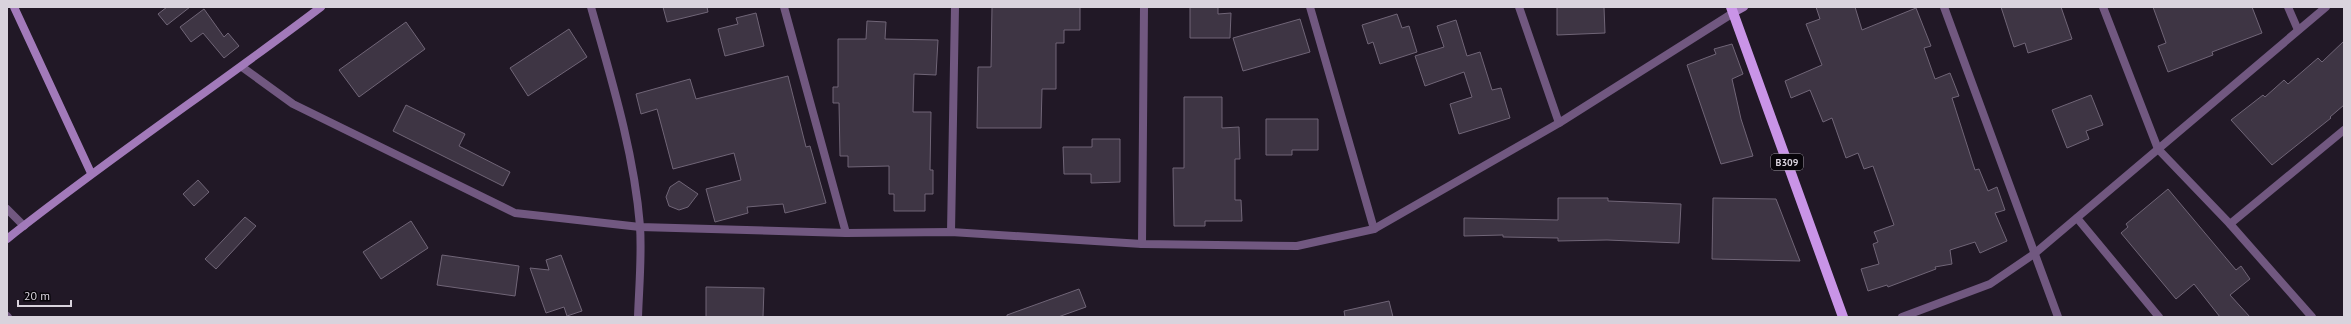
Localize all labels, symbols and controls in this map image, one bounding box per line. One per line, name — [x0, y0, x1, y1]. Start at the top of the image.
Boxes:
road number: B309 — [1771, 154, 1803, 170]
scale bar — [18, 282, 71, 308]
text: 20 m — [24, 288, 50, 303]

